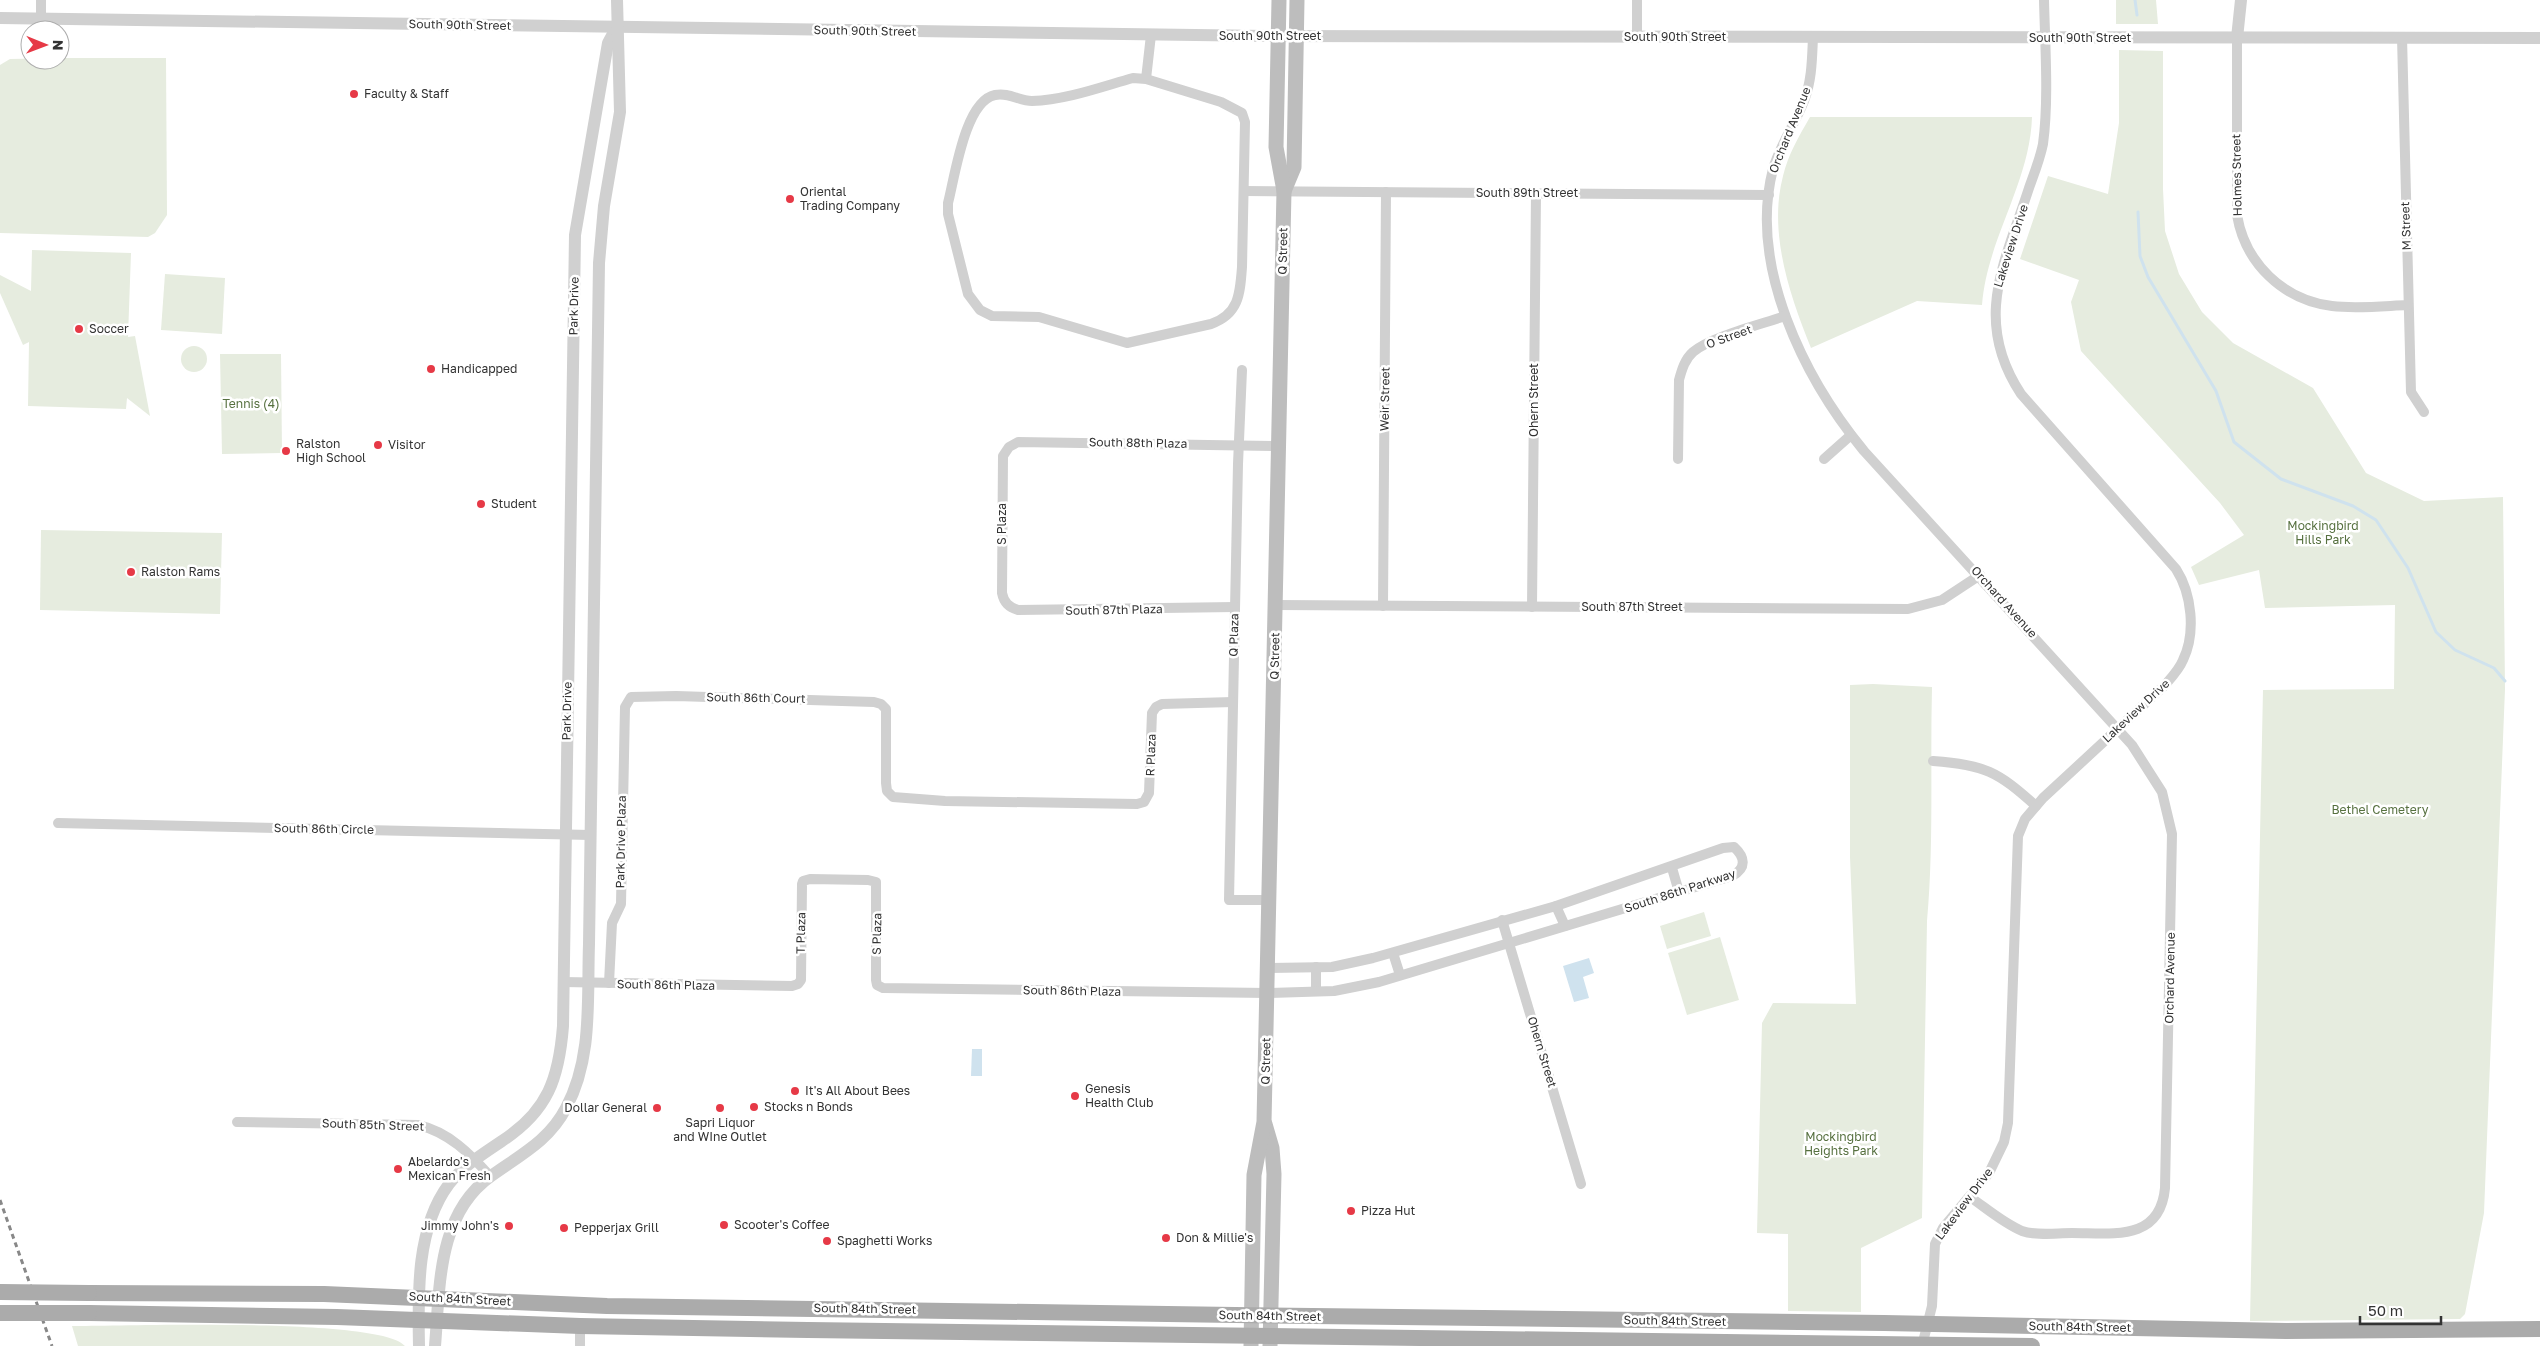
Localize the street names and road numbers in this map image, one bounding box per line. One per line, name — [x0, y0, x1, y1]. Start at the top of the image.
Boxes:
street label: South 90th Street — [409, 16, 512, 33]
street label: South 90th Street — [814, 22, 917, 39]
street label: South 90th Street — [1219, 28, 1322, 43]
street label: South 90th Street — [1624, 29, 1727, 44]
street label: South 90th Street — [2029, 30, 2132, 45]
street label: Orchard Avenue — [1765, 85, 1814, 175]
street label: Holmes Street — [2228, 133, 2245, 216]
street label: South 89th Street — [1476, 185, 1578, 200]
street label: M Street — [2397, 201, 2414, 251]
street label: Lakeview Drive — [1990, 202, 2031, 289]
street label: Q Street — [1275, 227, 1290, 275]
street label: Park Drive — [565, 276, 582, 335]
street label: O Street — [1704, 321, 1754, 352]
street label: Ohern Street — [1526, 363, 1541, 437]
street label: Weir Street — [1376, 366, 1393, 431]
street label: South 88th Plaza — [1089, 434, 1187, 451]
street label: S Plaza — [994, 503, 1009, 545]
street label: Orchard Avenue — [1968, 563, 2041, 641]
street label: South 87th Street — [1581, 599, 1683, 614]
street label: South 87th Plaza — [1065, 601, 1163, 618]
street label: Q Plaza — [1226, 613, 1241, 657]
street label: Q Street — [1267, 632, 1282, 680]
street label: Lakeview Drive — [2099, 676, 2172, 746]
street label: Park Drive — [558, 681, 575, 740]
street label: South 86th Court — [706, 689, 806, 706]
street label: R Plaza — [1142, 733, 1159, 777]
street label: Park Drive Plaza — [612, 795, 629, 889]
street label: South 86th Circle — [274, 820, 374, 837]
street label: South 86th Parkway — [1622, 865, 1738, 916]
street label: T Plaza — [793, 912, 808, 954]
street label: S Plaza — [869, 913, 884, 955]
street label: Orchard Avenue — [2161, 932, 2178, 1024]
street label: South 86th Plaza — [617, 976, 715, 993]
street label: South 86th Plaza — [1023, 982, 1121, 999]
street label: Ohern Street — [1525, 1014, 1560, 1090]
street label: Q Street — [1258, 1037, 1273, 1085]
street label: South 85th Street — [322, 1115, 425, 1134]
street label: Lakeview Drive — [1932, 1165, 1996, 1243]
street label: South 84th Street — [408, 1288, 512, 1309]
street label: South 84th Street — [814, 1300, 917, 1317]
street label: South 84th Street — [1219, 1307, 1322, 1324]
street label: South 84th Street — [1624, 1312, 1727, 1329]
street label: South 84th Street — [2029, 1318, 2132, 1335]

